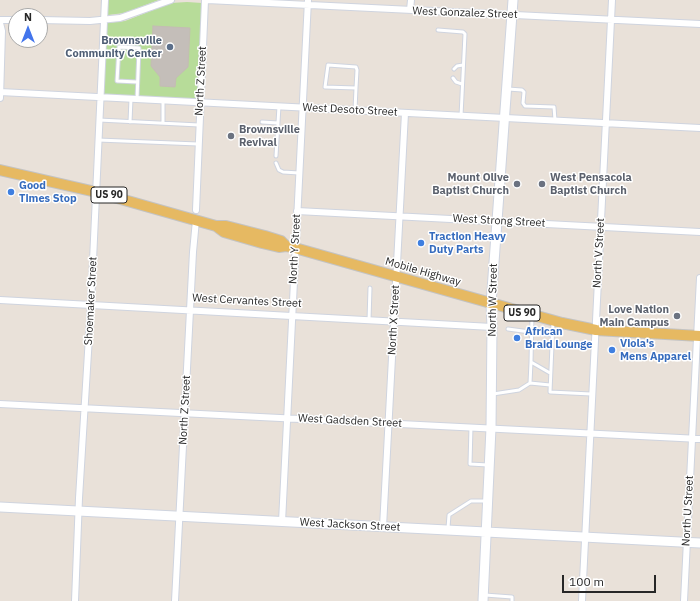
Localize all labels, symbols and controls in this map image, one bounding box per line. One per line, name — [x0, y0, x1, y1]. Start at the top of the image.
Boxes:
street label: West Gonzalez Street — [412, 5, 518, 21]
north arrow — [8, 8, 48, 48]
text: N — [24, 10, 32, 24]
place label: Brownsville Community Center — [65, 34, 162, 60]
marker: Brownsville Community Center — [165, 42, 175, 52]
street label: North Z Street — [193, 46, 209, 116]
street label: West Desoto Street — [302, 101, 398, 119]
place label: Brownsville Revival — [239, 123, 300, 149]
marker: Brownsville Revival — [226, 131, 236, 141]
place label: Mount Olive Baptist Church — [432, 171, 509, 197]
place label: West Pensacola Baptist Church — [550, 171, 632, 197]
place label: Good Times Stop — [19, 179, 77, 205]
marker: Mount Olive Baptist Church — [512, 179, 522, 189]
marker: West Pensacola Baptist Church — [537, 179, 547, 189]
marker: Good Times Stop — [6, 187, 16, 197]
road number: US 90 — [91, 187, 127, 203]
street label: West Strong Street — [452, 212, 546, 230]
street label: North Y Street — [287, 214, 303, 284]
street label: North V Street — [591, 218, 607, 288]
place label: Traction Heavy Duty Parts — [429, 230, 506, 256]
marker: Traction Heavy Duty Parts — [416, 238, 426, 248]
street label: Mobile Highway — [384, 255, 462, 289]
street label: Shoemaker Street — [82, 256, 100, 346]
street label: North W Street — [486, 263, 500, 337]
street label: North X Street — [386, 285, 402, 355]
street label: West Cervantes Street — [192, 292, 302, 310]
place label: Love Nation Main Campus — [599, 303, 669, 329]
road number: US 90 — [504, 305, 540, 321]
marker: Love Nation Main Campus — [672, 311, 682, 321]
place label: African Braid Lounge — [525, 325, 593, 351]
marker: African Braid Lounge — [512, 333, 522, 343]
place label: Viola's Mens Apparel — [620, 337, 691, 363]
marker: Viola's Mens Apparel — [607, 345, 617, 355]
street label: North Z Street — [177, 375, 193, 445]
street label: West Gadsden Street — [298, 412, 402, 430]
street label: North U Street — [680, 475, 696, 547]
street label: West Jackson Street — [299, 516, 401, 534]
scale bar — [564, 567, 658, 593]
text: 100 m — [569, 574, 604, 589]

